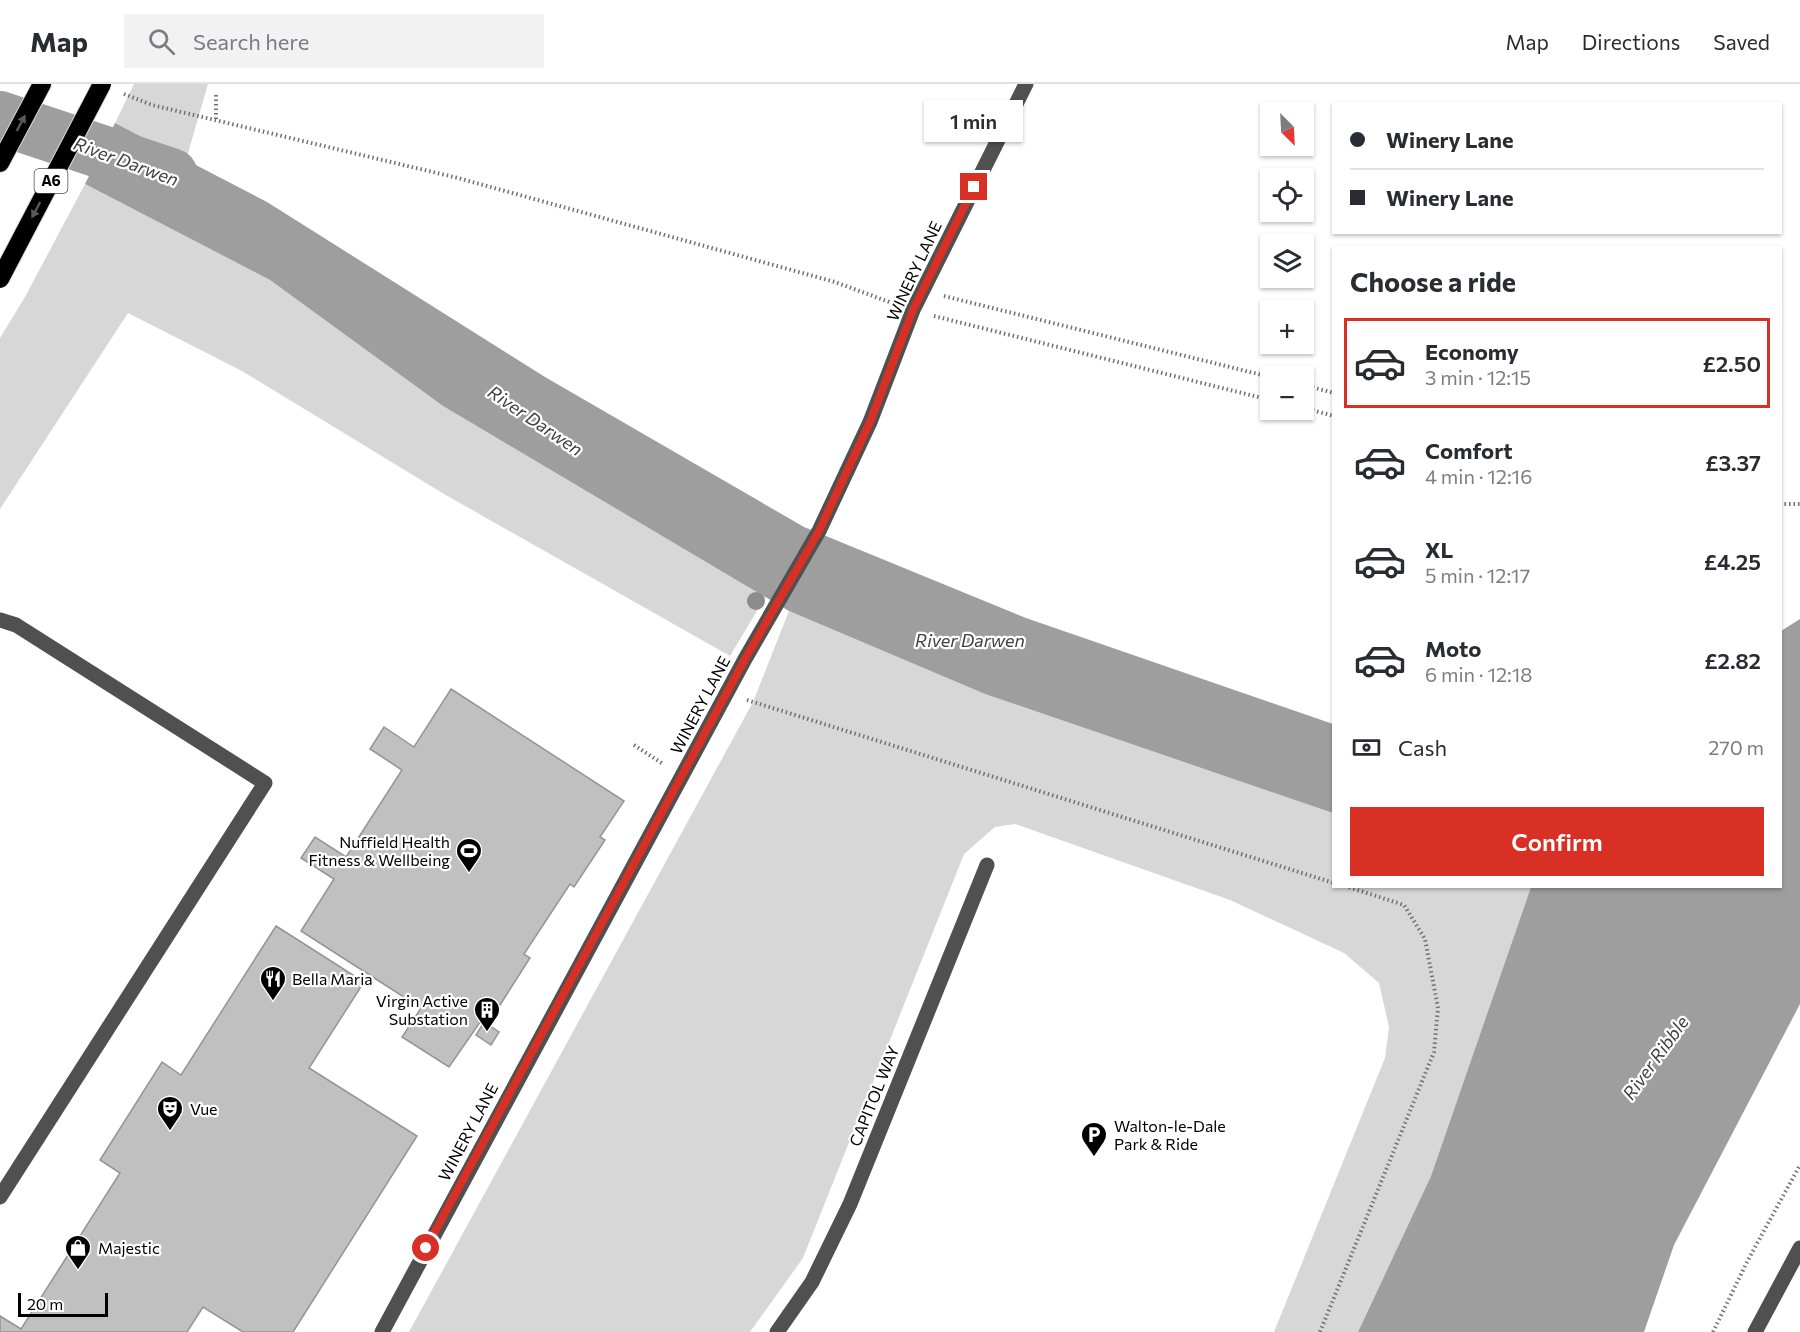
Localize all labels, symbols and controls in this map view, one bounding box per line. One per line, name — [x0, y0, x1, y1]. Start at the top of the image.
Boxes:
search box — [124, 14, 544, 68]
text: Map — [30, 24, 88, 58]
icon: search — [145, 25, 178, 58]
text: Search here — [193, 28, 309, 55]
text: Map — [1506, 29, 1549, 54]
text: Directions — [1582, 29, 1680, 54]
text: Saved — [1713, 29, 1770, 54]
callout: 1 min — [924, 100, 1024, 142]
north arrow — [1260, 102, 1314, 156]
map controls — [1260, 102, 1314, 420]
text: 1 min — [950, 109, 997, 133]
one-way arrow — [16, 115, 26, 132]
text: Winery Lane — [1386, 126, 1514, 153]
water label: River Darwen — [71, 132, 182, 190]
button: locate — [1260, 168, 1314, 222]
road number: A6 — [34, 169, 68, 193]
route end — [960, 173, 987, 200]
text: Winery Lane — [1386, 184, 1514, 211]
one-way arrow — [31, 202, 41, 219]
street label: WINERY LANE — [882, 218, 945, 324]
button: layers — [1260, 234, 1314, 288]
text: Choose a ride — [1350, 265, 1516, 298]
button: + — [1260, 300, 1314, 354]
icon: car — [1353, 336, 1407, 390]
text: Economy — [1425, 338, 1519, 365]
text: £2.50 — [1702, 350, 1761, 377]
text: 3 min · 12:15 — [1425, 365, 1531, 389]
button: − — [1260, 366, 1314, 420]
water label: River Darwen — [484, 380, 587, 460]
icon: car — [1353, 435, 1407, 489]
text: Comfort — [1425, 437, 1513, 464]
text: £3.37 — [1705, 449, 1761, 476]
text: 4 min · 12:16 — [1425, 464, 1532, 488]
icon: car — [1353, 534, 1407, 588]
text: XL — [1425, 536, 1453, 563]
text: £4.25 — [1704, 548, 1761, 575]
text: 5 min · 12:17 — [1425, 563, 1530, 587]
water label: River Darwen — [915, 629, 1025, 651]
icon: car — [1353, 633, 1407, 687]
text: Moto — [1425, 635, 1481, 662]
text: £2.82 — [1704, 647, 1761, 674]
street label: WINERY LANE — [666, 653, 733, 757]
text: 6 min · 12:18 — [1425, 662, 1532, 686]
icon: cash — [1350, 731, 1383, 764]
text: Cash — [1398, 734, 1447, 761]
text: 270 m — [1708, 735, 1764, 759]
button: Confirm — [1350, 807, 1764, 876]
place label: Nuffield Health Fitness & Wellbeing — [309, 832, 450, 869]
sports icon: Nuffield Health Fitness & Wellbeing — [454, 836, 484, 874]
restaurant icon: Bella Maria — [258, 964, 288, 1002]
place label: Bella Maria — [292, 969, 373, 988]
place label: Virgin Active Substation — [376, 991, 468, 1028]
building icon: Virgin Active Substation — [472, 995, 502, 1033]
water label: River Ribble — [1618, 1011, 1693, 1103]
street label: CAPITOL WAY — [845, 1042, 903, 1149]
street label: WINERY LANE — [434, 1080, 501, 1184]
theatre icon: Vue — [155, 1094, 185, 1132]
place label: Vue — [190, 1099, 218, 1118]
place label: Walton-le-Dale Park & Ride — [1114, 1116, 1226, 1153]
parking icon: Walton-le-Dale Park & Ride — [1079, 1120, 1109, 1158]
shop icon: Majestic — [63, 1233, 93, 1271]
route start — [412, 1234, 439, 1261]
place label: Majestic — [98, 1238, 160, 1257]
scale bar — [18, 1290, 108, 1318]
text: 20 m — [27, 1294, 63, 1313]

